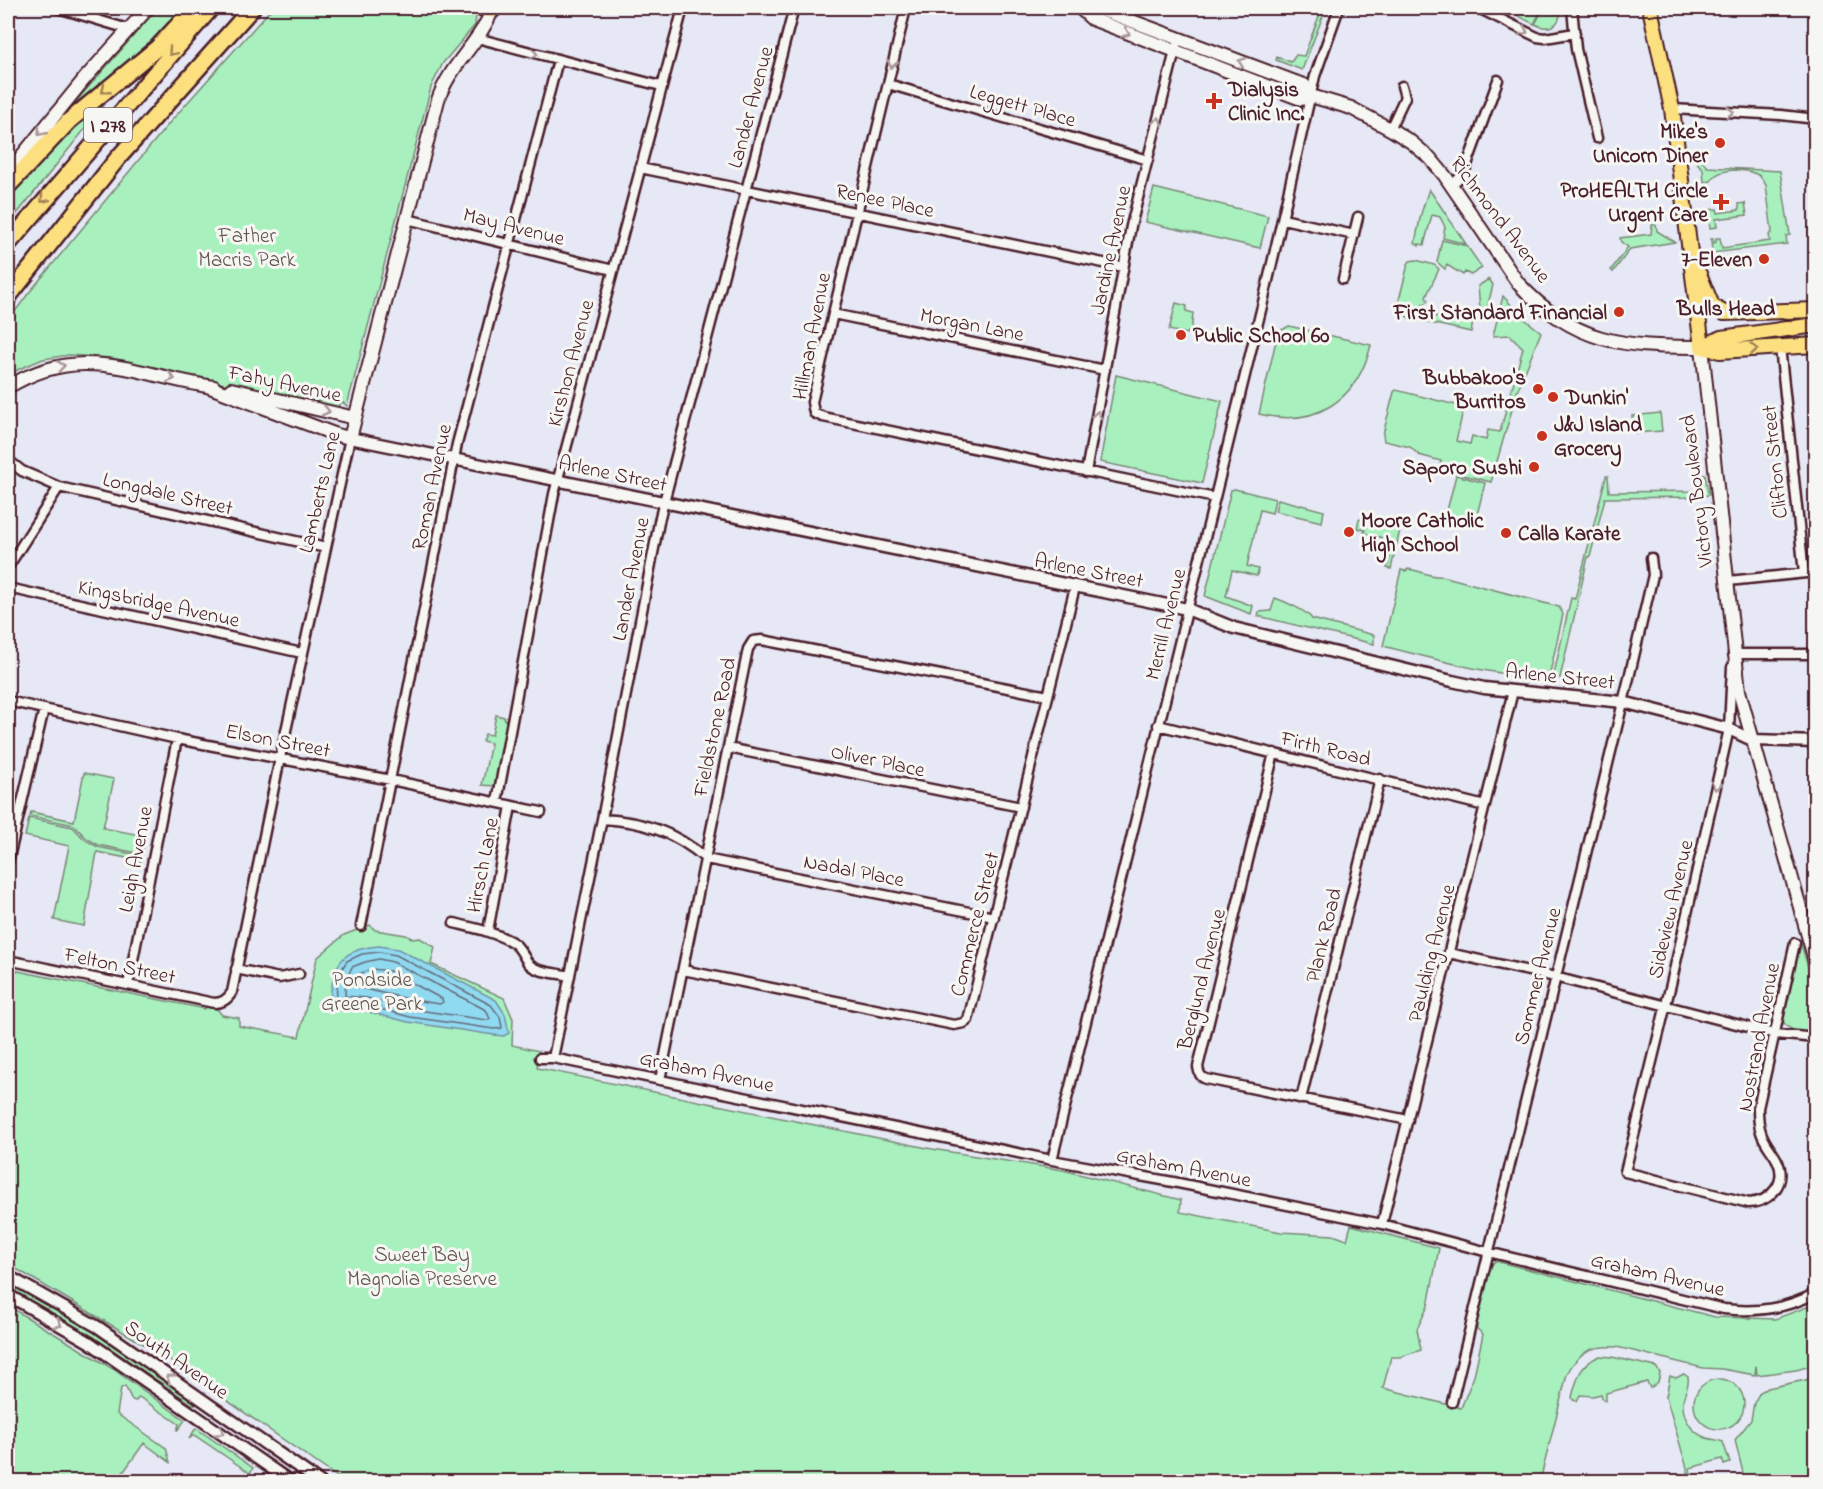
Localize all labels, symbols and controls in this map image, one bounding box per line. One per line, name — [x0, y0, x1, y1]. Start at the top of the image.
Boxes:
one-way arrow — [1518, 23, 1529, 35]
one-way arrow — [1120, 25, 1130, 38]
street label: Lander Avenue — [721, 43, 783, 172]
one-way arrow — [168, 45, 179, 56]
one-way arrow — [529, 46, 539, 59]
one-way arrow — [1237, 56, 1247, 69]
one-way arrow — [887, 59, 900, 69]
place label: Dialysis Clinic Inc. — [1227, 76, 1305, 130]
street label: Leggett Place — [965, 77, 1080, 138]
one-way arrow — [101, 83, 112, 94]
marker: Dialysis Clinic Inc. — [1205, 92, 1223, 110]
one-way arrow — [1725, 105, 1734, 118]
road number: I 278 — [84, 108, 132, 142]
one-way arrow — [1151, 116, 1164, 126]
place label: Mike's Unicorn Diner — [1593, 118, 1708, 172]
one-way arrow — [38, 125, 49, 136]
marker: Mike's Unicorn Diner — [1713, 136, 1727, 150]
street label: Richmond Avenue — [1442, 150, 1558, 290]
street label: Renee Place — [833, 177, 937, 227]
place label: ProHEALTH Circle Urgent Care — [1560, 177, 1709, 233]
street label: Jardine Avenue — [1084, 182, 1140, 318]
one-way arrow — [40, 192, 51, 203]
marker: ProHEALTH Circle Urgent Care — [1712, 193, 1730, 211]
street label: May Avenue — [459, 201, 568, 257]
park label: Father Macris Park — [198, 222, 297, 276]
place label: 7-Eleven — [1681, 246, 1752, 276]
marker: 7-Eleven — [1757, 252, 1771, 266]
street label: Hillman Avenue — [786, 270, 840, 403]
district label: Bulls Head — [1676, 294, 1776, 326]
street label: Kirshon Avenue — [541, 296, 603, 430]
place label: First Standard Financial — [1393, 299, 1607, 329]
street label: Morgan Lane — [917, 301, 1027, 353]
marker: First Standard Financial — [1612, 305, 1626, 319]
place label: Public School 60 — [1193, 322, 1329, 352]
marker: Public School 60 — [1174, 328, 1188, 342]
one-way arrow — [1750, 342, 1759, 355]
street label: Fahy Avenue — [224, 358, 344, 414]
one-way arrow — [57, 360, 66, 372]
place label: Bubbakoo's Burritos — [1422, 364, 1526, 418]
one-way arrow — [166, 370, 176, 383]
marker: Bubbakoo's Burritos — [1531, 382, 1545, 396]
place label: Dunkin' — [1564, 384, 1629, 414]
marker: Dunkin' — [1546, 390, 1560, 404]
street label: Clifton Street — [1755, 403, 1797, 520]
one-way arrow — [320, 404, 330, 417]
one-way arrow — [1090, 410, 1103, 420]
place label: J&J Island Grocery — [1554, 411, 1642, 467]
street label: Victory Boulevard — [1674, 412, 1724, 570]
street label: Roman Avenue — [405, 421, 461, 553]
street label: Lamberts Lane — [292, 428, 350, 556]
marker: J&J Island Grocery — [1535, 429, 1549, 443]
street label: Arlene Street — [556, 449, 670, 501]
place label: Saporo Sushi — [1402, 454, 1522, 484]
marker: Saporo Sushi — [1527, 460, 1541, 474]
street label: Longdale Street — [99, 465, 236, 526]
place label: Moore Catholic High School — [1361, 507, 1484, 563]
street label: Lander Avenue — [605, 514, 659, 644]
place label: Calla Karate — [1518, 520, 1621, 550]
marker: Moore Catholic High School — [1342, 525, 1356, 539]
marker: Calla Karate — [1499, 526, 1513, 540]
street label: Arlene Street — [1032, 547, 1146, 597]
street label: Merrill Avenue — [1139, 565, 1195, 683]
street label: Kingsbridge Avenue — [75, 573, 243, 639]
street label: Fieldstone Road — [686, 655, 745, 801]
street label: Arlene Street — [1503, 657, 1616, 699]
street label: Elson Street — [223, 717, 333, 767]
street label: Firth Road — [1276, 724, 1374, 776]
street label: Oliver Place — [828, 737, 928, 787]
one-way arrow — [1710, 780, 1723, 790]
street label: Leigh Avenue — [112, 803, 164, 915]
street label: Hirsch Lane — [460, 815, 508, 916]
street label: Sideview Avenue — [1641, 837, 1703, 982]
street label: Nadal Place — [801, 848, 907, 897]
street label: Commerce Street — [943, 849, 1008, 1000]
street label: Paulding Avenue — [1401, 881, 1467, 1026]
street label: Plank Road — [1299, 885, 1351, 986]
street label: Sommer Avenue — [1507, 904, 1571, 1048]
street label: Berglund Avenue — [1171, 905, 1237, 1055]
street label: Felton Street — [60, 940, 178, 993]
street label: Nostrand Avenue — [1731, 960, 1789, 1114]
park label: Pondside Greene Park — [321, 966, 424, 1020]
street label: Graham Avenue — [637, 1044, 777, 1102]
street label: Graham Avenue — [1114, 1141, 1254, 1197]
park label: Sweet Bay Magnolia Preserve — [347, 1241, 497, 1297]
street label: Graham Avenue — [1588, 1246, 1728, 1306]
street label: South Avenue — [118, 1314, 235, 1408]
one-way arrow — [52, 1317, 62, 1329]
one-way arrow — [166, 1374, 177, 1385]
one-way arrow — [214, 1425, 225, 1436]

